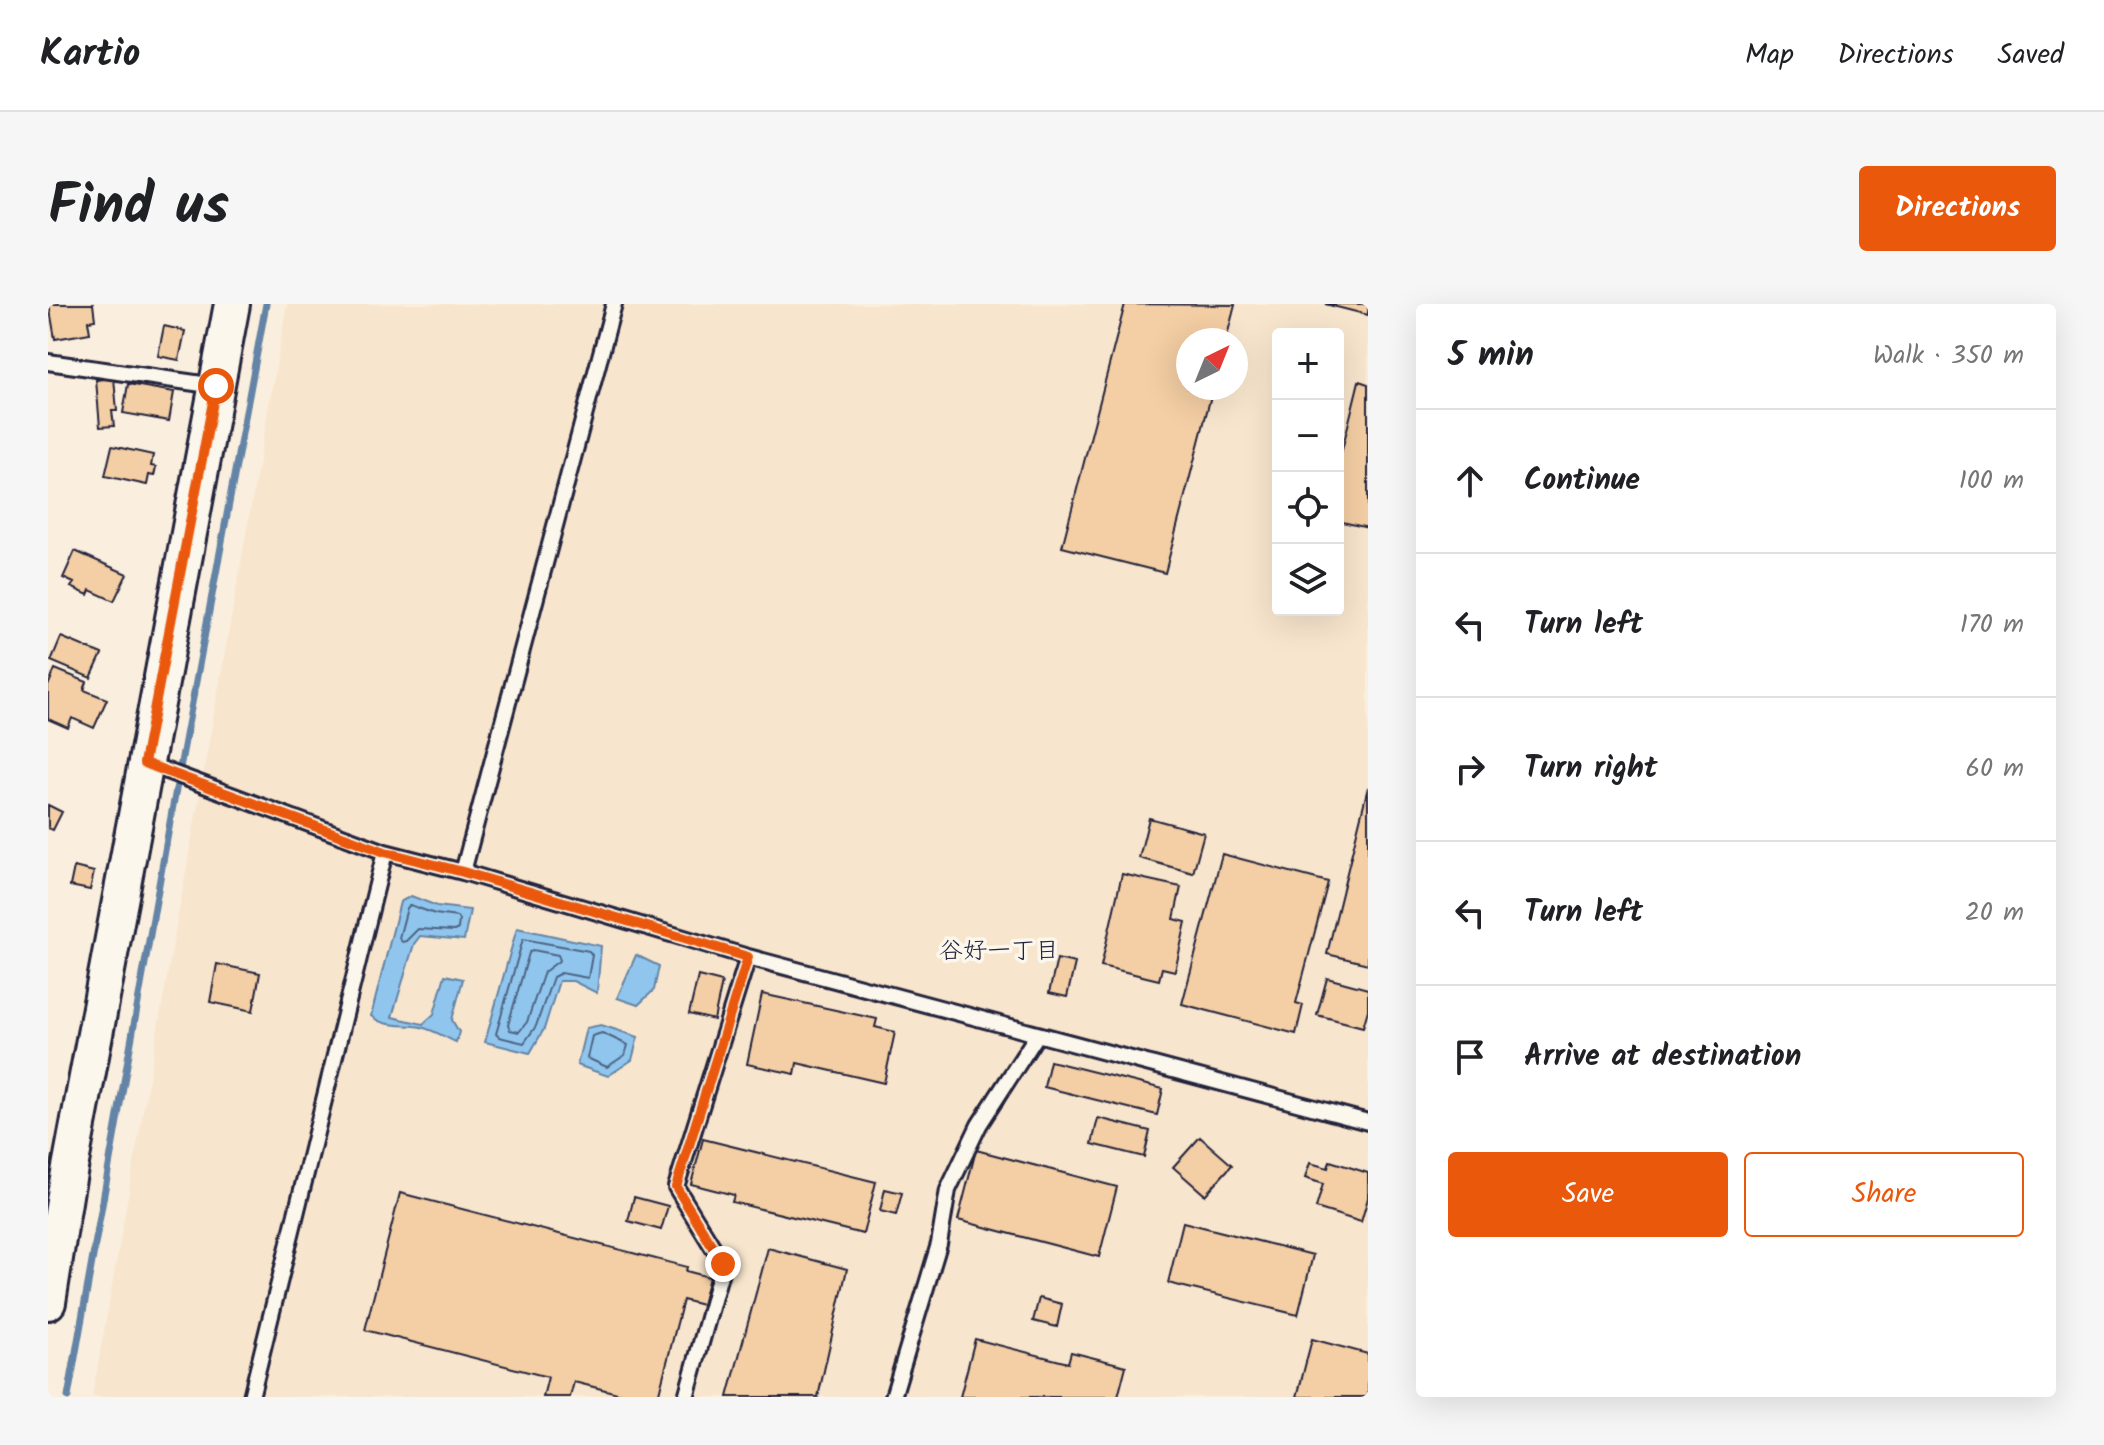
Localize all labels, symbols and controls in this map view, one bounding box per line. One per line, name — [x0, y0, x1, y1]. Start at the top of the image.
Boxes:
text: Kartio — [40, 25, 140, 85]
text: Map — [1745, 33, 1794, 78]
text: Directions — [1838, 33, 1954, 78]
text: Saved — [1998, 33, 2064, 78]
text: Find us — [48, 163, 229, 253]
button: Directions — [1859, 166, 2056, 251]
north arrow — [1176, 328, 1248, 400]
map controls — [1272, 328, 1344, 616]
button: + — [1272, 328, 1344, 400]
text: 5 min — [1448, 329, 1534, 383]
text: Walk · 350 m — [1873, 335, 2024, 377]
route start — [198, 368, 234, 404]
button: − — [1272, 400, 1344, 472]
text: Continue — [1524, 457, 1640, 505]
icon: ahead — [1448, 459, 1492, 503]
text: 100 m — [1959, 460, 2024, 502]
button: locate — [1272, 472, 1344, 544]
button: layers — [1272, 544, 1344, 616]
text: Turn left — [1524, 601, 1643, 649]
icon: left — [1448, 603, 1492, 647]
text: 170 m — [1960, 604, 2024, 646]
text: Turn right — [1524, 745, 1657, 793]
icon: right — [1448, 747, 1492, 791]
text: 60 m — [1965, 748, 2024, 790]
text: Turn left — [1524, 889, 1643, 937]
icon: left — [1448, 891, 1492, 935]
text: 20 m — [1965, 892, 2024, 934]
district label: 谷好一丁目 — [939, 932, 1059, 971]
text: Arrive at destination — [1524, 1033, 1801, 1081]
icon: arrive — [1448, 1035, 1492, 1079]
button: Save — [1448, 1152, 1728, 1237]
button: Share — [1744, 1152, 2024, 1237]
route end — [705, 1246, 741, 1282]

